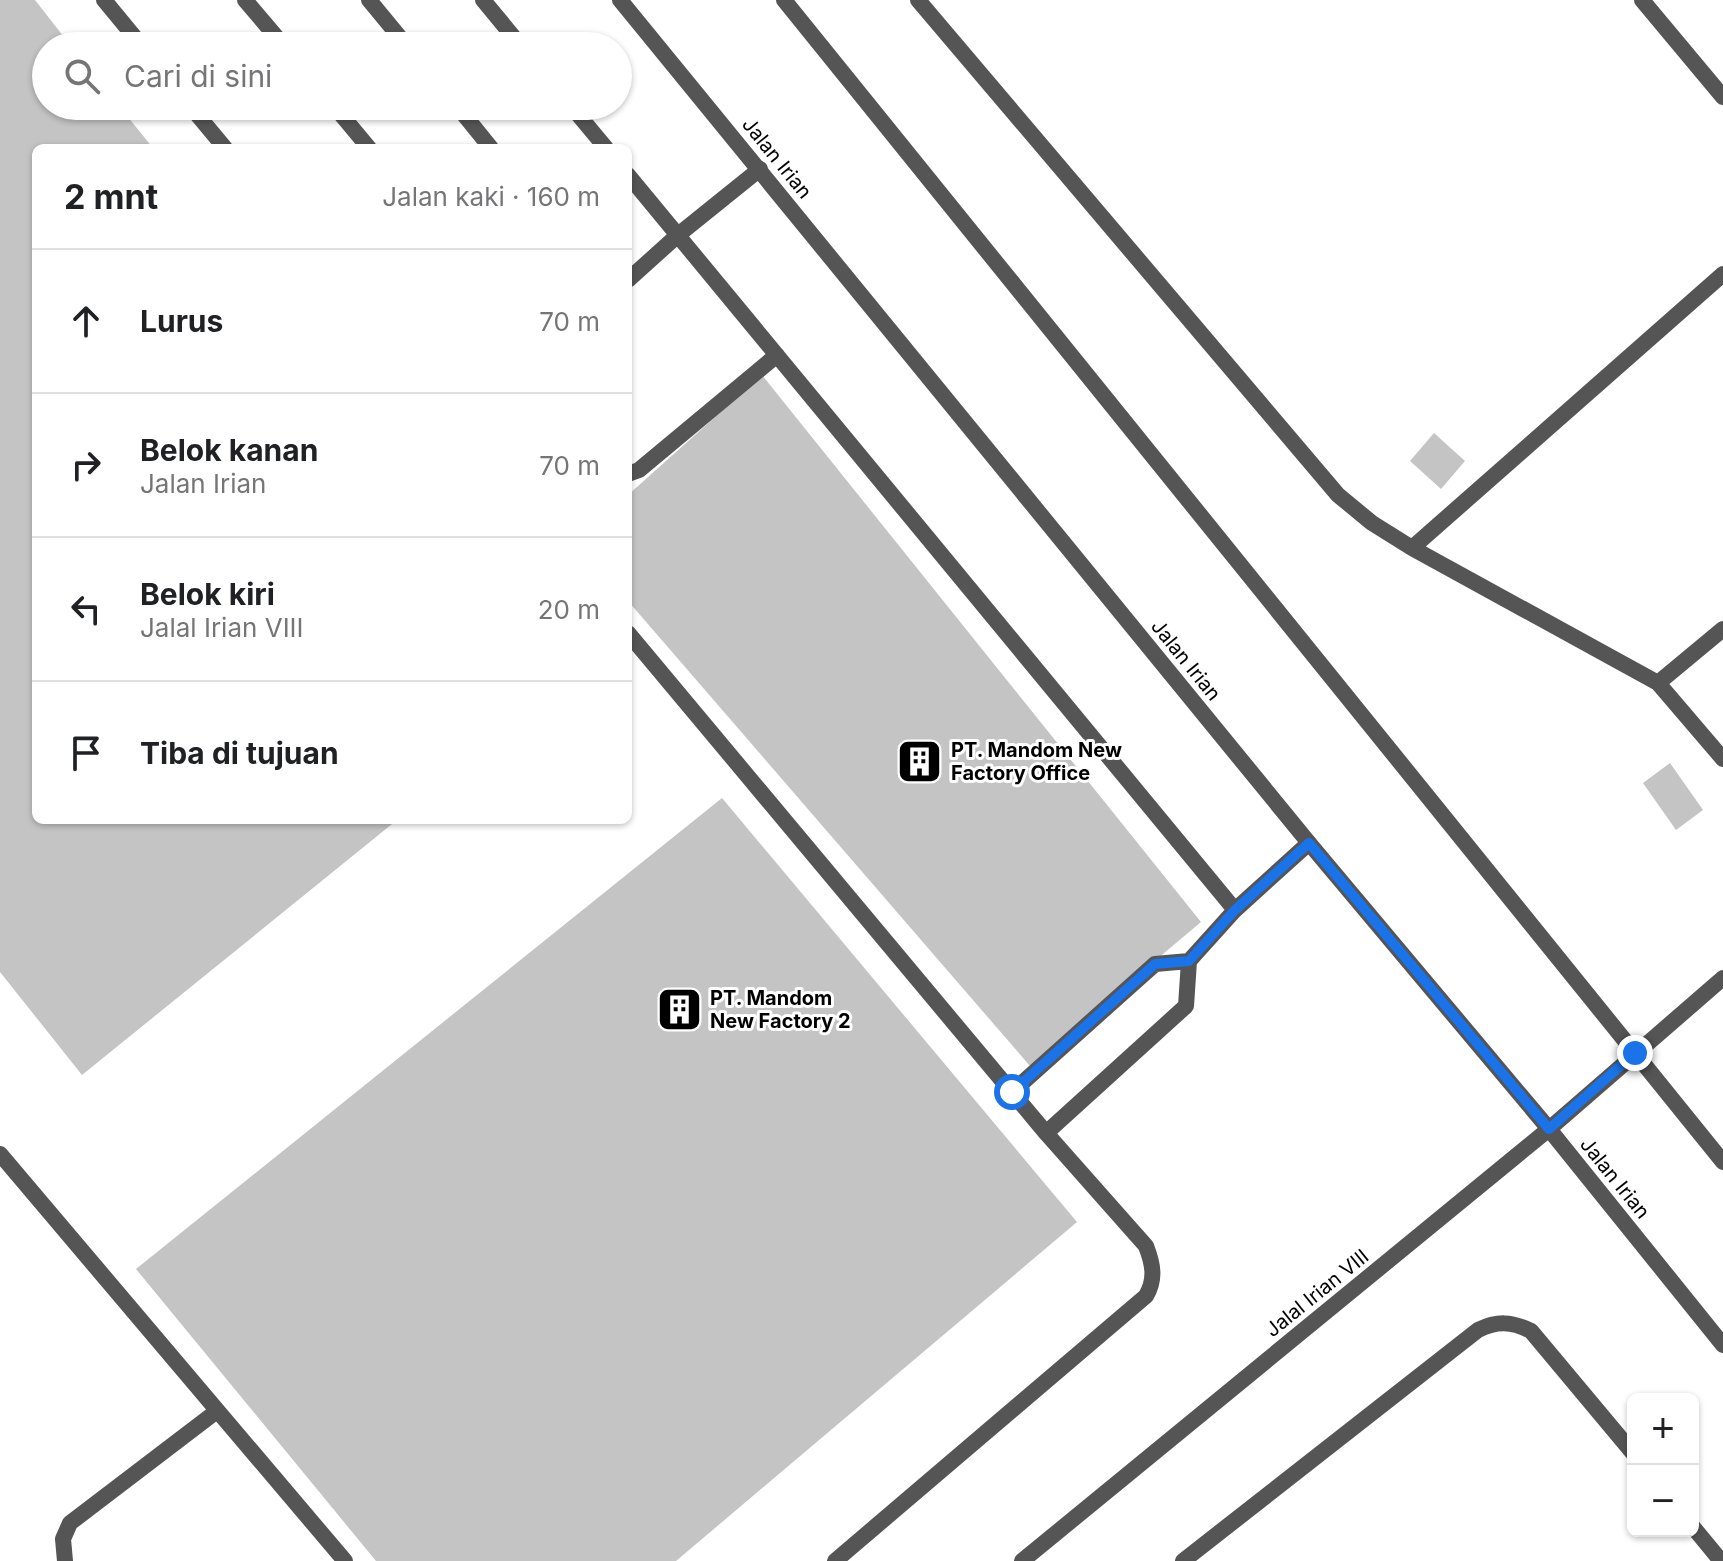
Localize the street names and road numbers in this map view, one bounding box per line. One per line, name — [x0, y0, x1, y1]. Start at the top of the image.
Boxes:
street label: Jalan Irian — [737, 113, 817, 203]
street label: Jalan Irian — [1146, 615, 1226, 705]
street label: Jalan Irian — [1575, 1133, 1655, 1223]
street label: Jalal Irian VIII — [1261, 1244, 1373, 1342]

